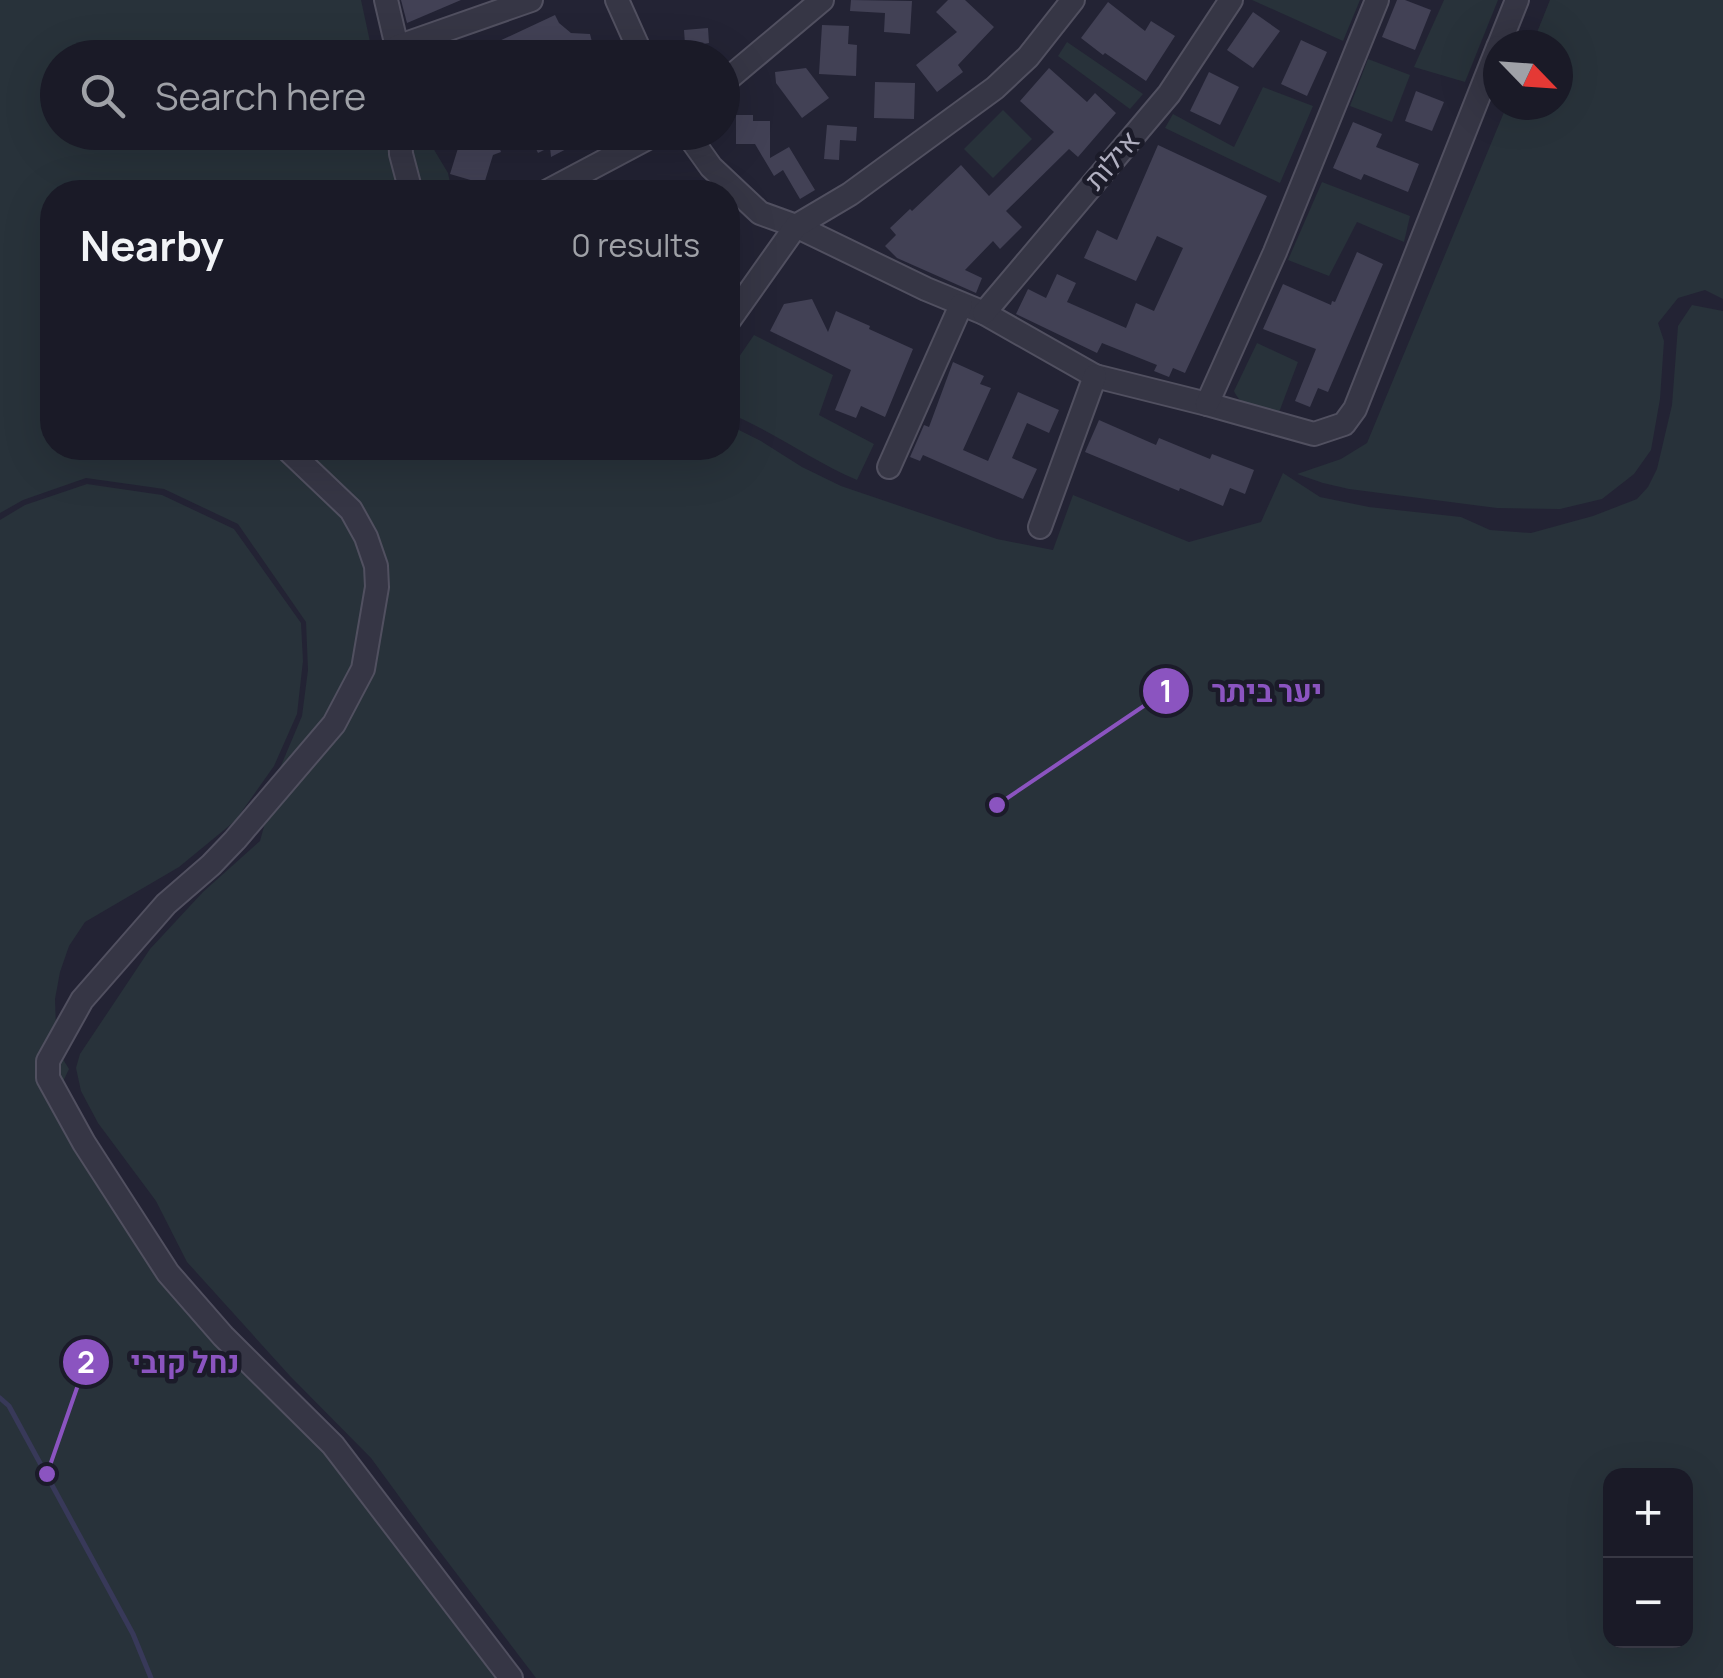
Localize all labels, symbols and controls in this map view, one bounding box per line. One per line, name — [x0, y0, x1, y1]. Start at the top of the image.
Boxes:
north arrow — [1483, 30, 1573, 120]
search box — [40, 40, 740, 150]
icon: search — [75, 68, 130, 123]
text: Search here — [155, 69, 366, 121]
street label: אילות — [1075, 122, 1147, 197]
text: Nearby — [80, 216, 224, 274]
text: 0 results — [571, 223, 700, 267]
callout: יער ביתר — [1141, 661, 1342, 721]
text: 1 — [1159, 670, 1173, 711]
text: יער ביתר — [1212, 670, 1322, 711]
callout: נחל קובי — [61, 1332, 259, 1392]
text: 2 — [77, 1341, 95, 1382]
text: נחל קובי — [131, 1341, 239, 1382]
map controls — [1603, 1468, 1693, 1648]
button: + — [1603, 1468, 1693, 1558]
button: − — [1603, 1558, 1693, 1648]

